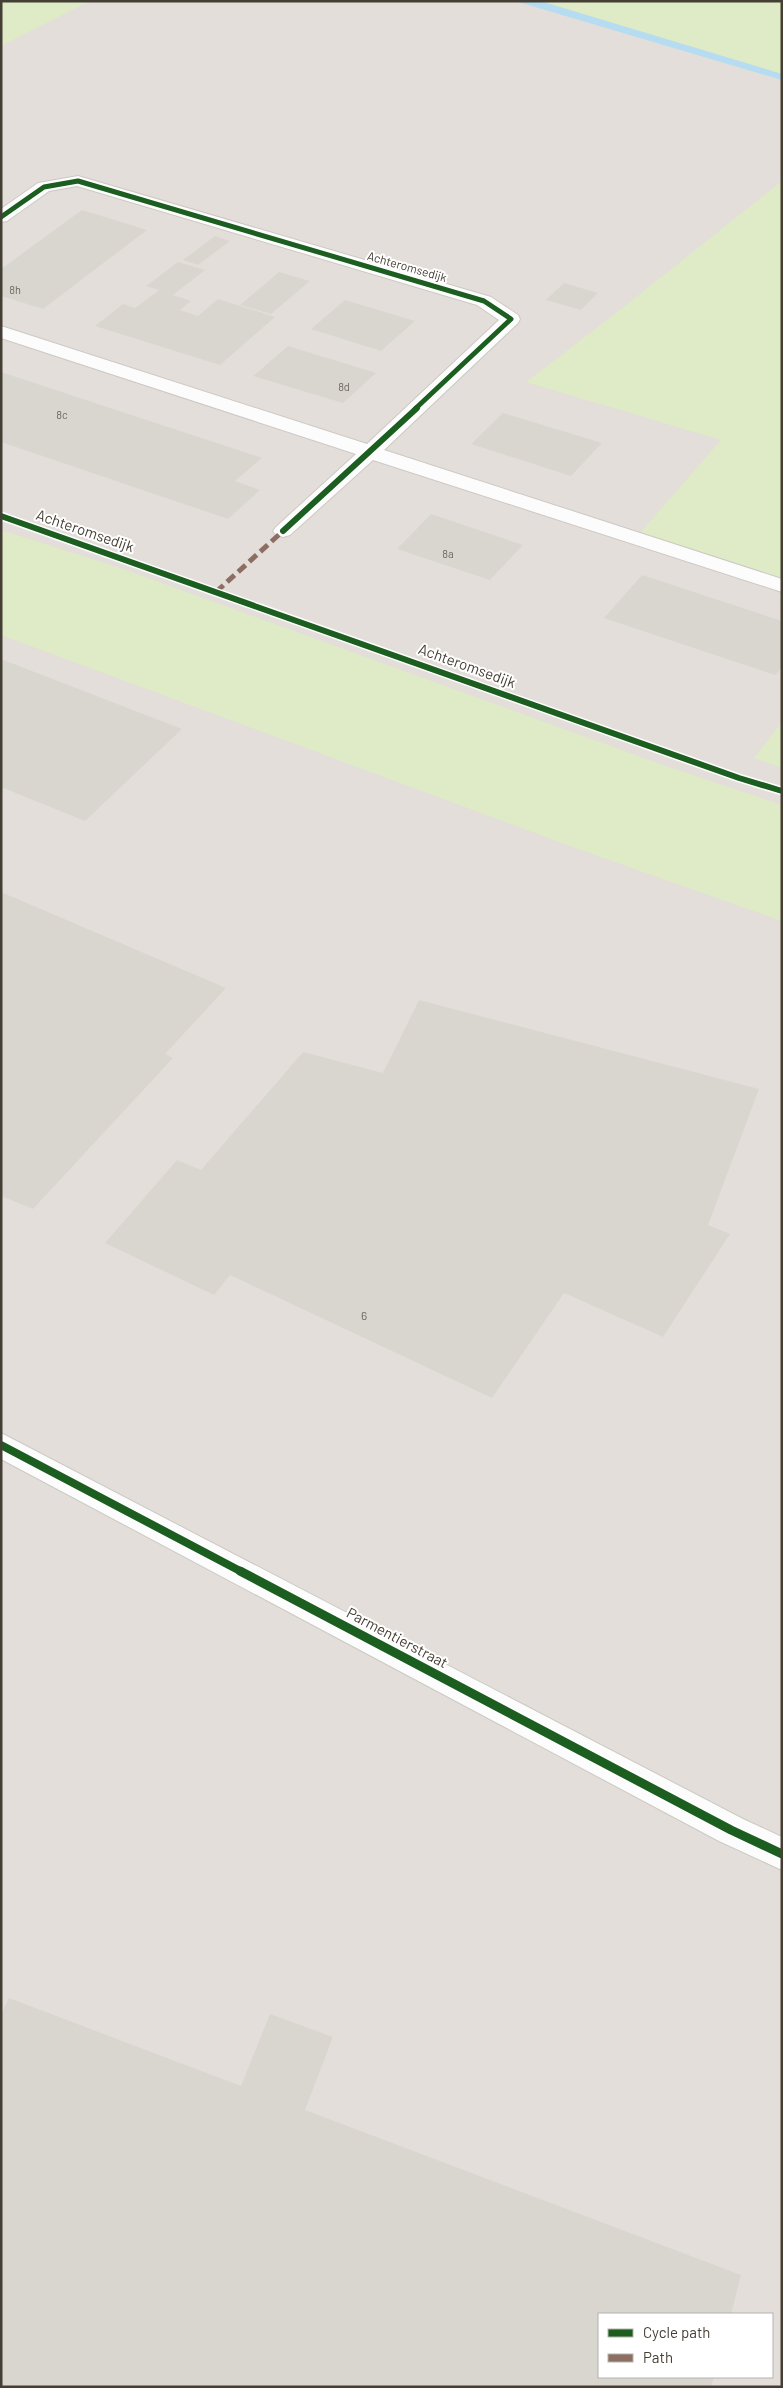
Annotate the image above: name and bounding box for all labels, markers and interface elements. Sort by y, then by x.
street label: Achteromsedijk [366,248,449,284]
house number: 8h [9,283,21,296]
house number: 8d [338,380,350,393]
house number: 8c [56,408,68,421]
street label: Achteromsedijk [34,505,137,555]
house number: 8a [442,547,454,560]
street label: Achteromsedijk [416,639,519,691]
house number: 6 [361,1308,367,1322]
street label: Parmentierstraat [344,1603,451,1671]
legend [598,2313,773,2378]
text: Cycle path [643,2323,710,2341]
text: Path [643,2348,673,2366]

